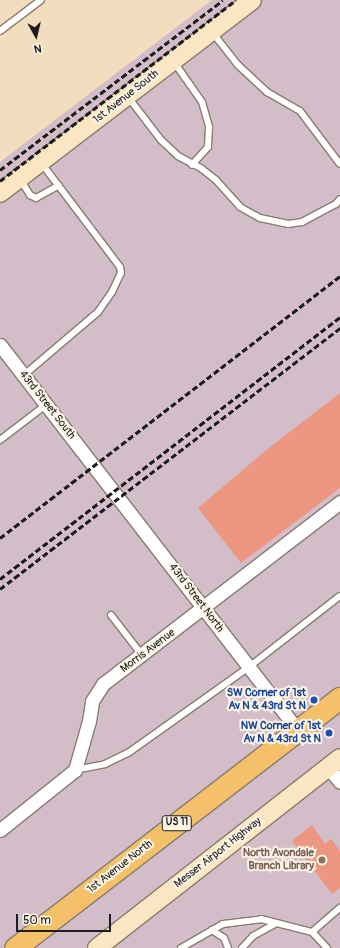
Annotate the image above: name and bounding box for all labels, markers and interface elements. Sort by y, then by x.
north arrow [16,16,56,56]
text: N [33,41,42,55]
street label: 1st Avenue South [91,67,161,127]
street label: 43rd Street South [16,368,78,442]
street label: 43rd Street North [166,561,226,635]
street label: Morris Avenue [118,626,178,676]
place label: SW Corner of 1st Av N & 43rd St N [227,687,306,713]
marker: SW Corner of 1st Av N & 43rd St N [309,695,319,705]
place label: NW Corner of 1st Av N & 43rd St N [241,720,321,746]
marker: NW Corner of 1st Av N & 43rd St N [324,728,334,738]
road number: US 11 [161,815,193,831]
street label: Messer Airport Highway [172,815,264,891]
street label: 1st Avenue North [85,837,155,897]
place label: North Avondale Branch Library [243,847,314,873]
marker: North Avondale Branch Library [317,855,327,865]
scale bar [18,906,113,932]
text: 50 m [23,913,51,928]

